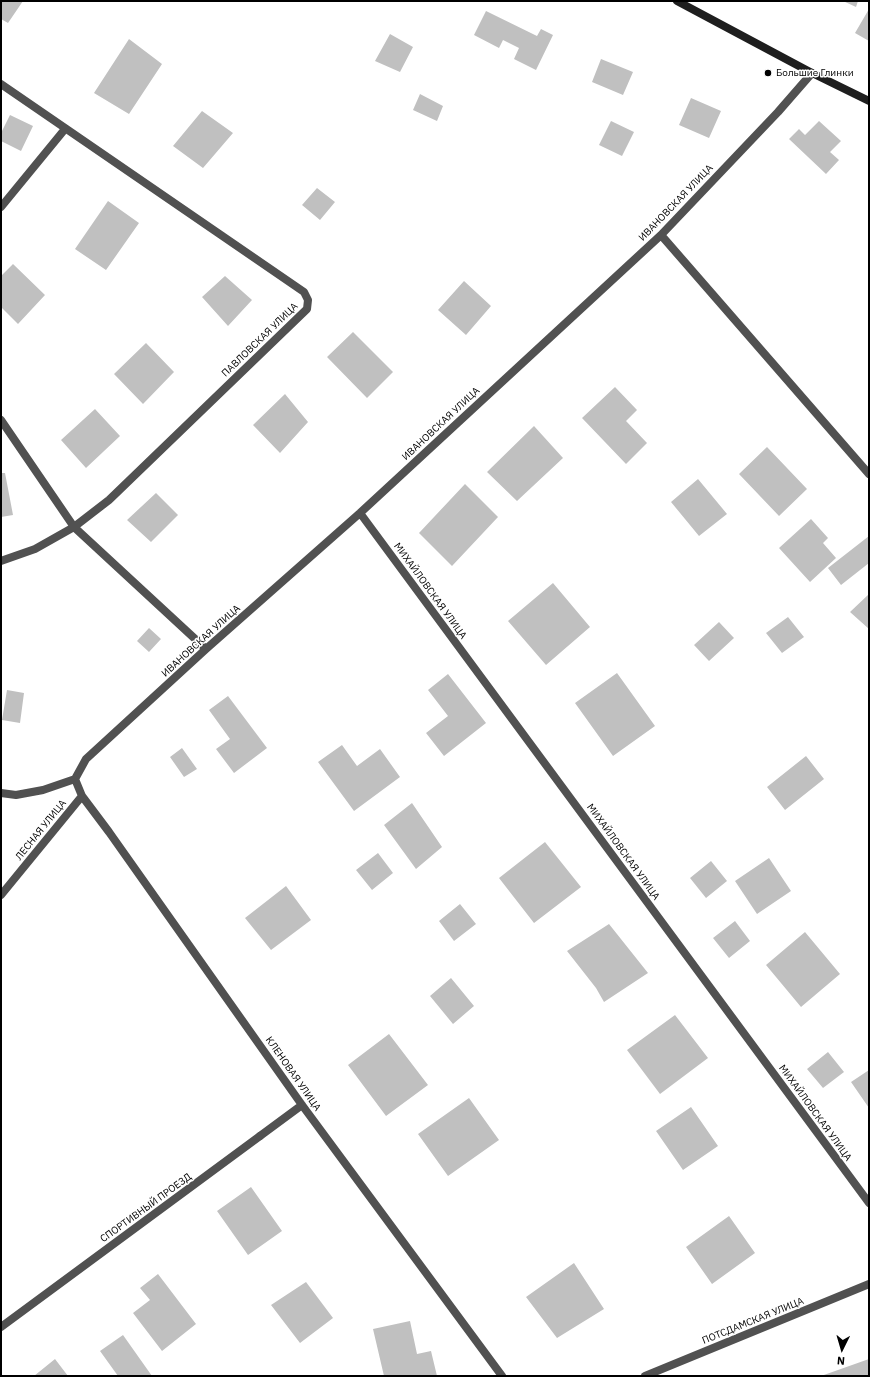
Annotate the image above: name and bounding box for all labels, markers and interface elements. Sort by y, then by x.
place label: Большие Глинки [776,67,854,79]
marker: Большие Глинки [763,68,773,78]
street label: ИВАНОВСКАЯ УЛИЦА [636,162,716,244]
street label: ПАВЛОВСКАЯ УЛИЦА [219,301,301,379]
street label: ИВАНОВСКАЯ УЛИЦА [400,385,482,463]
street label: МИХАЙЛОВСКАЯ УЛИЦА [391,540,469,642]
street label: ИВАНОВСКАЯ УЛИЦА [159,603,243,679]
street label: ЛЕСНАЯ УЛИЦА [13,797,69,863]
street label: МИХАЙЛОВСКАЯ УЛИЦА [584,801,662,903]
street label: КЛЕНОВАЯ УЛИЦА [263,1034,323,1114]
street label: МИХАЙЛОВСКАЯ УЛИЦА [776,1062,854,1164]
street label: СПОРТИВНЫЙ ПРОЕЗД [98,1171,194,1245]
street label: ПОТСДАМСКАЯ УЛИЦА [700,1295,806,1347]
north arrow [822,1329,862,1369]
text: N [836,1354,846,1368]

